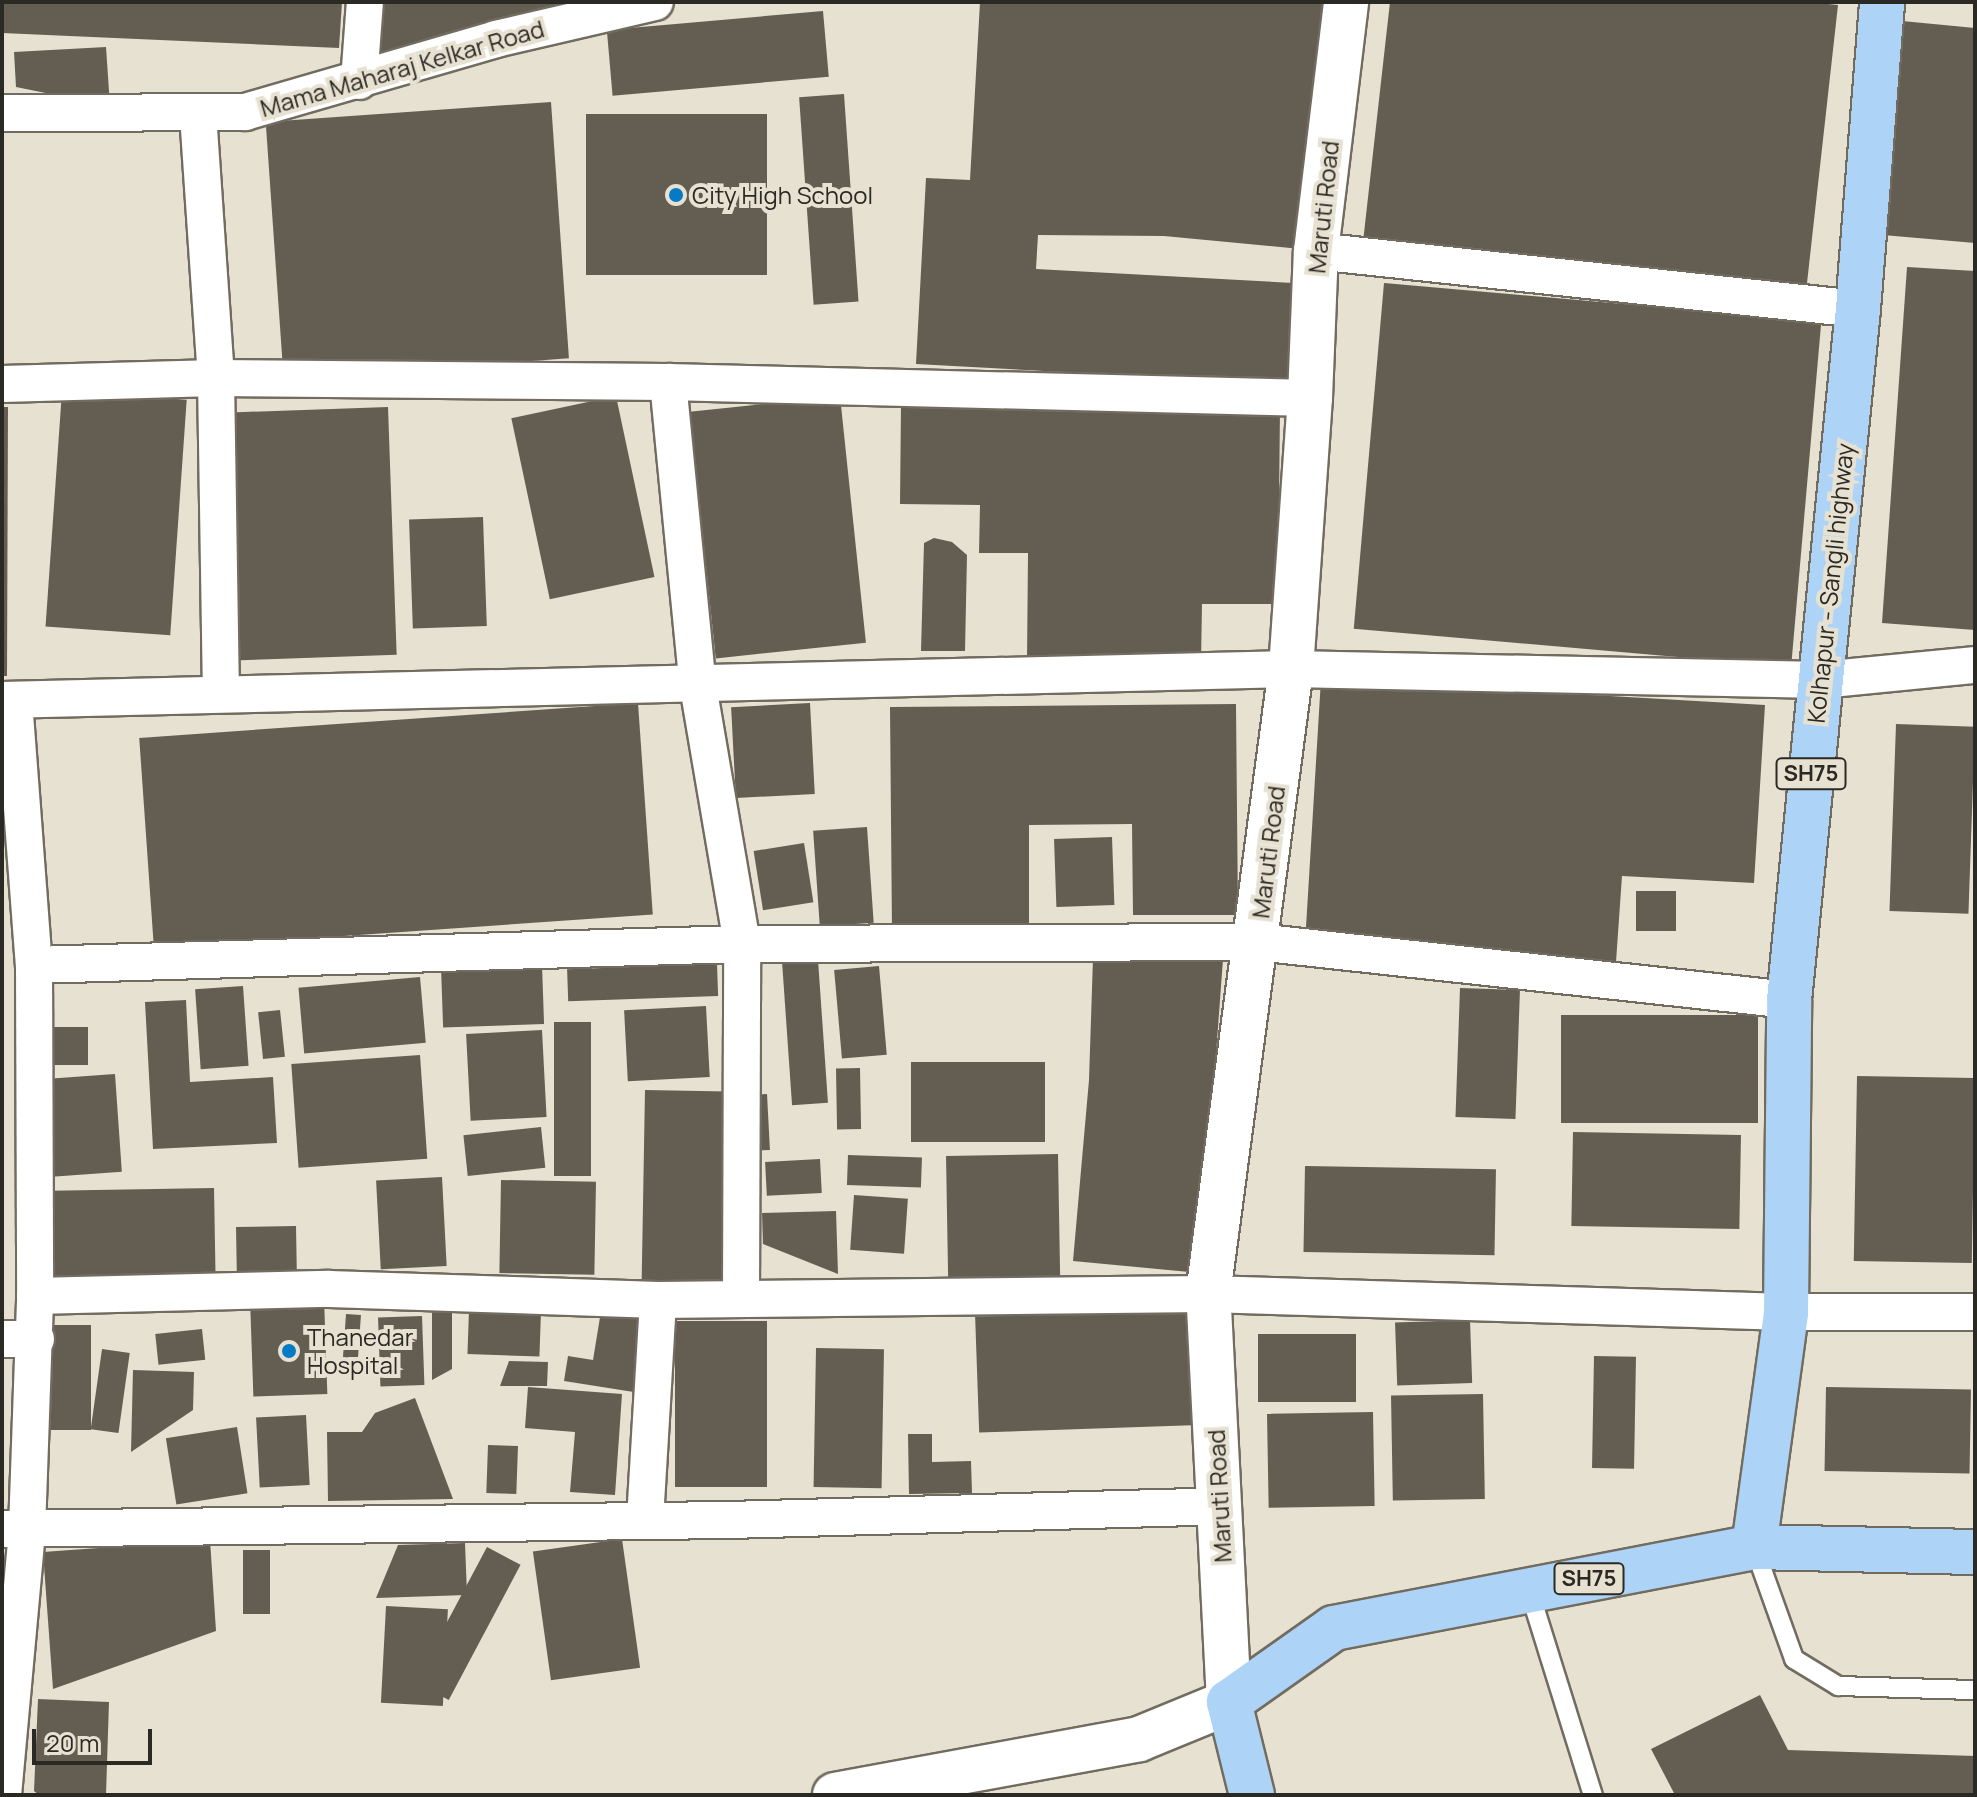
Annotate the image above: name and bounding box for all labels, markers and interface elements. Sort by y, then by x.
street label: Mama Maharaj Kelkar Road [257,14,547,122]
street label: Maruti Road [1302,139,1344,275]
place label: City High School [692,181,873,209]
marker: City High School [667,186,685,204]
street label: Kolhapur - Sangli highway [1801,442,1859,724]
road number: SH75 [1775,756,1847,792]
street label: Maruti Road [1246,784,1290,920]
place label: Thanedar Hospital [307,1323,413,1379]
marker: Thanedar Hospital [278,1340,300,1362]
street label: Maruti Road [1201,1429,1237,1563]
road number: SH75 [1553,1561,1625,1597]
scale bar [36,1713,156,1763]
text: 20 m [46,1726,99,1759]

